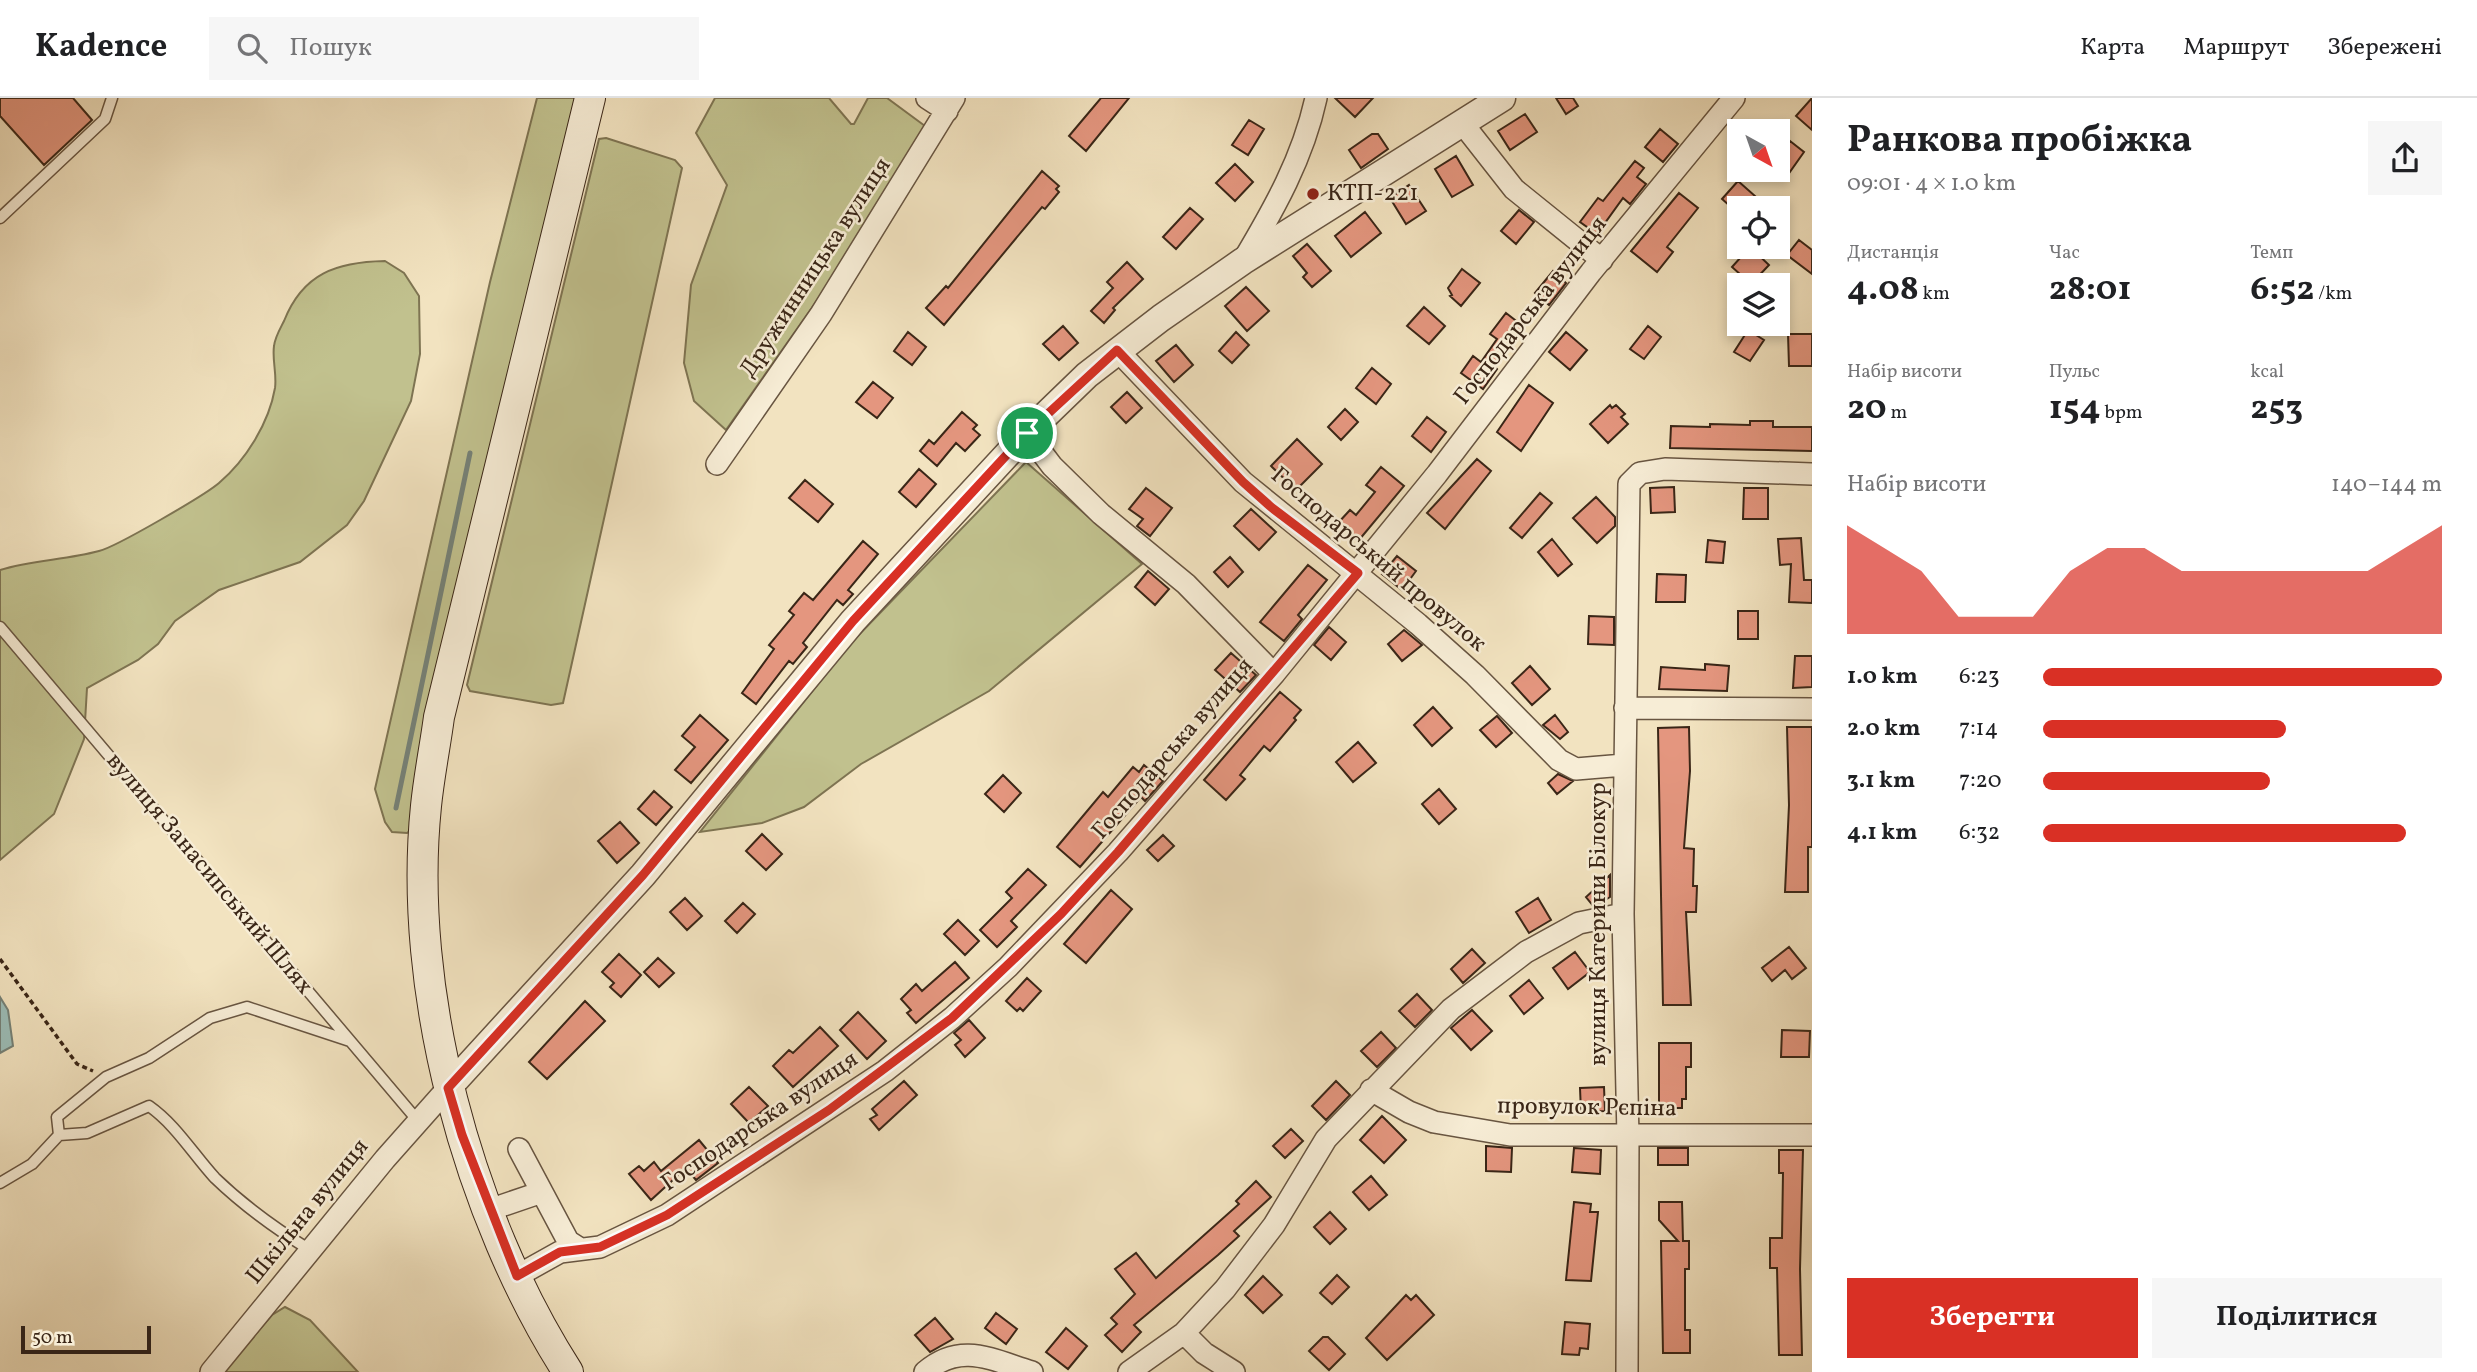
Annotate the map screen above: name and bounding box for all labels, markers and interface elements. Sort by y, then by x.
search box [209,17,699,80]
text: Kadence [35,25,167,71]
icon: search [233,29,271,67]
text: Пошук [289,30,372,66]
text: Карта [2080,31,2145,65]
text: Маршрут [2183,31,2289,65]
text: Збережені [2327,31,2442,65]
text: Ранкова пробіжка [1847,115,2192,168]
north arrow [1727,119,1790,182]
map controls [1727,119,1790,336]
button: share [2368,121,2442,195]
street label: Дружинницька вулиця [732,151,900,385]
text: 09:01 · 4 × 1.0 km [1847,168,2016,200]
place label: КТП-221 [1327,177,1419,211]
marker: КТП-221 [1305,186,1321,202]
button: locate [1727,196,1790,259]
street label: Господарська вулиця [1446,209,1616,413]
text: Дистанція [1847,240,1939,266]
text: Час [2049,240,2080,266]
text: Темп [2250,240,2293,266]
text: 4.08 [1847,266,1919,314]
text: 28:01 [2049,266,2132,314]
text: 6:52 [2250,266,2315,314]
button: layers [1727,273,1790,336]
text: km [1919,281,1950,307]
text: /km [2315,281,2352,307]
text: Набір висоти [1847,359,1962,385]
text: Пульс [2049,359,2100,385]
text: kcal [2250,359,2284,385]
text: 20 [1847,385,1887,433]
text: 154 [2049,385,2101,433]
text: 253 [2250,385,2303,433]
text: m [1887,400,1907,426]
text: bpm [2101,400,2143,426]
pin [997,403,1057,463]
icon: arrive [1008,414,1046,452]
street label: Господарський провулок [1263,459,1493,661]
text: Набір висоти [1847,469,1986,501]
text: 140–144 m [2331,469,2442,501]
street label: Господарська вулиця [1084,651,1262,847]
text: 1.0 km [1847,661,1918,693]
text: 6:23 [1959,661,2000,693]
text: 2.0 km [1847,713,1920,745]
text: 7:14 [1959,713,1998,745]
street label: вулиця Занасипський Шлях [97,746,321,1002]
text: 3.1 km [1847,765,1915,797]
text: 7:20 [1959,765,2002,797]
street label: вулиця Катерини Білокур [1582,782,1616,1066]
text: 4.1 km [1847,817,1918,849]
text: 6:32 [1959,817,2000,849]
street label: Господарська вулиця [655,1043,865,1201]
street label: провулок Рєпіна [1497,1089,1677,1127]
street label: Шкільна вулиця [238,1132,378,1292]
button: Зберегти [1847,1278,2138,1358]
button: Поділитися [2152,1278,2442,1358]
scale bar [21,1323,150,1355]
text: 50 m [32,1325,73,1351]

